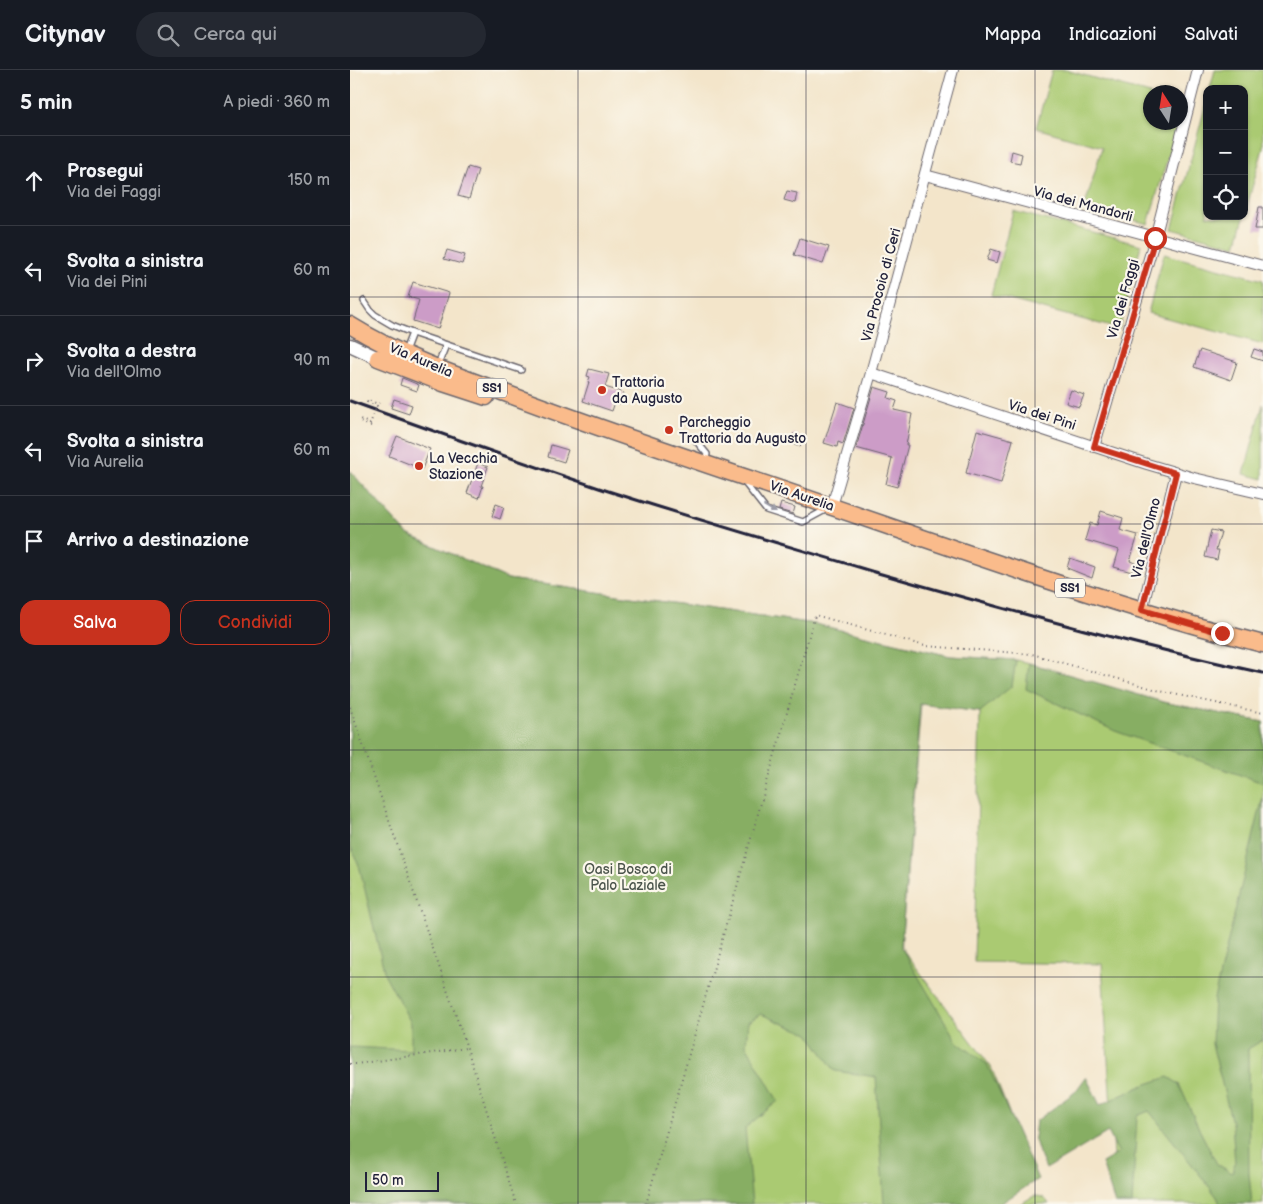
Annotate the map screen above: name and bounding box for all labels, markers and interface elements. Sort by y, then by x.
search box [136,12,486,57]
text: Citynav [25,20,106,49]
icon: search [154,21,182,49]
text: Cerca qui [194,23,277,46]
text: Mappa [984,24,1041,45]
text: Indicazioni [1069,24,1157,45]
text: Salvati [1185,24,1238,45]
north arrow [1143,85,1188,130]
map controls [1203,85,1248,220]
button: + [1203,85,1248,130]
text: 5 min [20,90,73,115]
text: A piedi · 360 m [223,93,330,112]
button: − [1203,130,1248,175]
text: Prosegui [67,160,143,183]
icon: ahead [20,167,48,195]
text: 150 m [288,171,330,190]
button: locate [1203,175,1248,220]
text: Via dei Faggi [67,183,161,202]
street label: Via dei Mandorli [1031,183,1135,225]
street label: Via Procoio di Ceri [858,226,904,344]
route start [1144,227,1167,250]
text: Svolta a sinistra [67,250,204,273]
icon: left [20,257,48,285]
street label: Via dei Faggi [1103,257,1143,341]
text: 60 m [293,261,330,280]
text: Via dei Pini [67,273,147,292]
street label: Via Aurelia [387,339,455,381]
text: Svolta a destra [67,340,197,363]
icon: right [20,347,48,375]
text: 90 m [294,351,330,370]
text: Via dell'Olmo [67,363,161,382]
place label: Trattoria da Augusto [612,374,683,407]
road number: SS1 [477,378,507,398]
marker: Trattoria da Augusto [596,384,608,396]
street label: Via dei Pini [1006,396,1078,434]
place label: Parcheggio Trattoria da Augusto [679,414,806,447]
marker: Parcheggio Trattoria da Augusto [663,424,675,436]
text: Svolta a sinistra [67,430,204,453]
icon: left [20,437,48,465]
text: 60 m [293,441,330,460]
place label: La Vecchia Stazione [429,450,498,483]
text: Via Aurelia [67,453,144,472]
marker: La Vecchia Stazione [413,460,425,472]
street label: Via Aurelia [767,477,837,515]
street label: Via dell'Olmo [1128,496,1164,580]
one-way arrow [763,505,776,514]
icon: arrive [20,527,48,555]
text: Arrivo a destinazione [67,529,249,552]
road number: SS1 [1055,578,1085,598]
button: Salva [20,600,170,645]
button: Condividi [180,600,330,645]
route end [1211,622,1234,645]
park label: Oasi Bosco di Palo Laziale [584,861,672,894]
scale bar [365,1169,439,1192]
text: 50 m [372,1172,404,1189]

